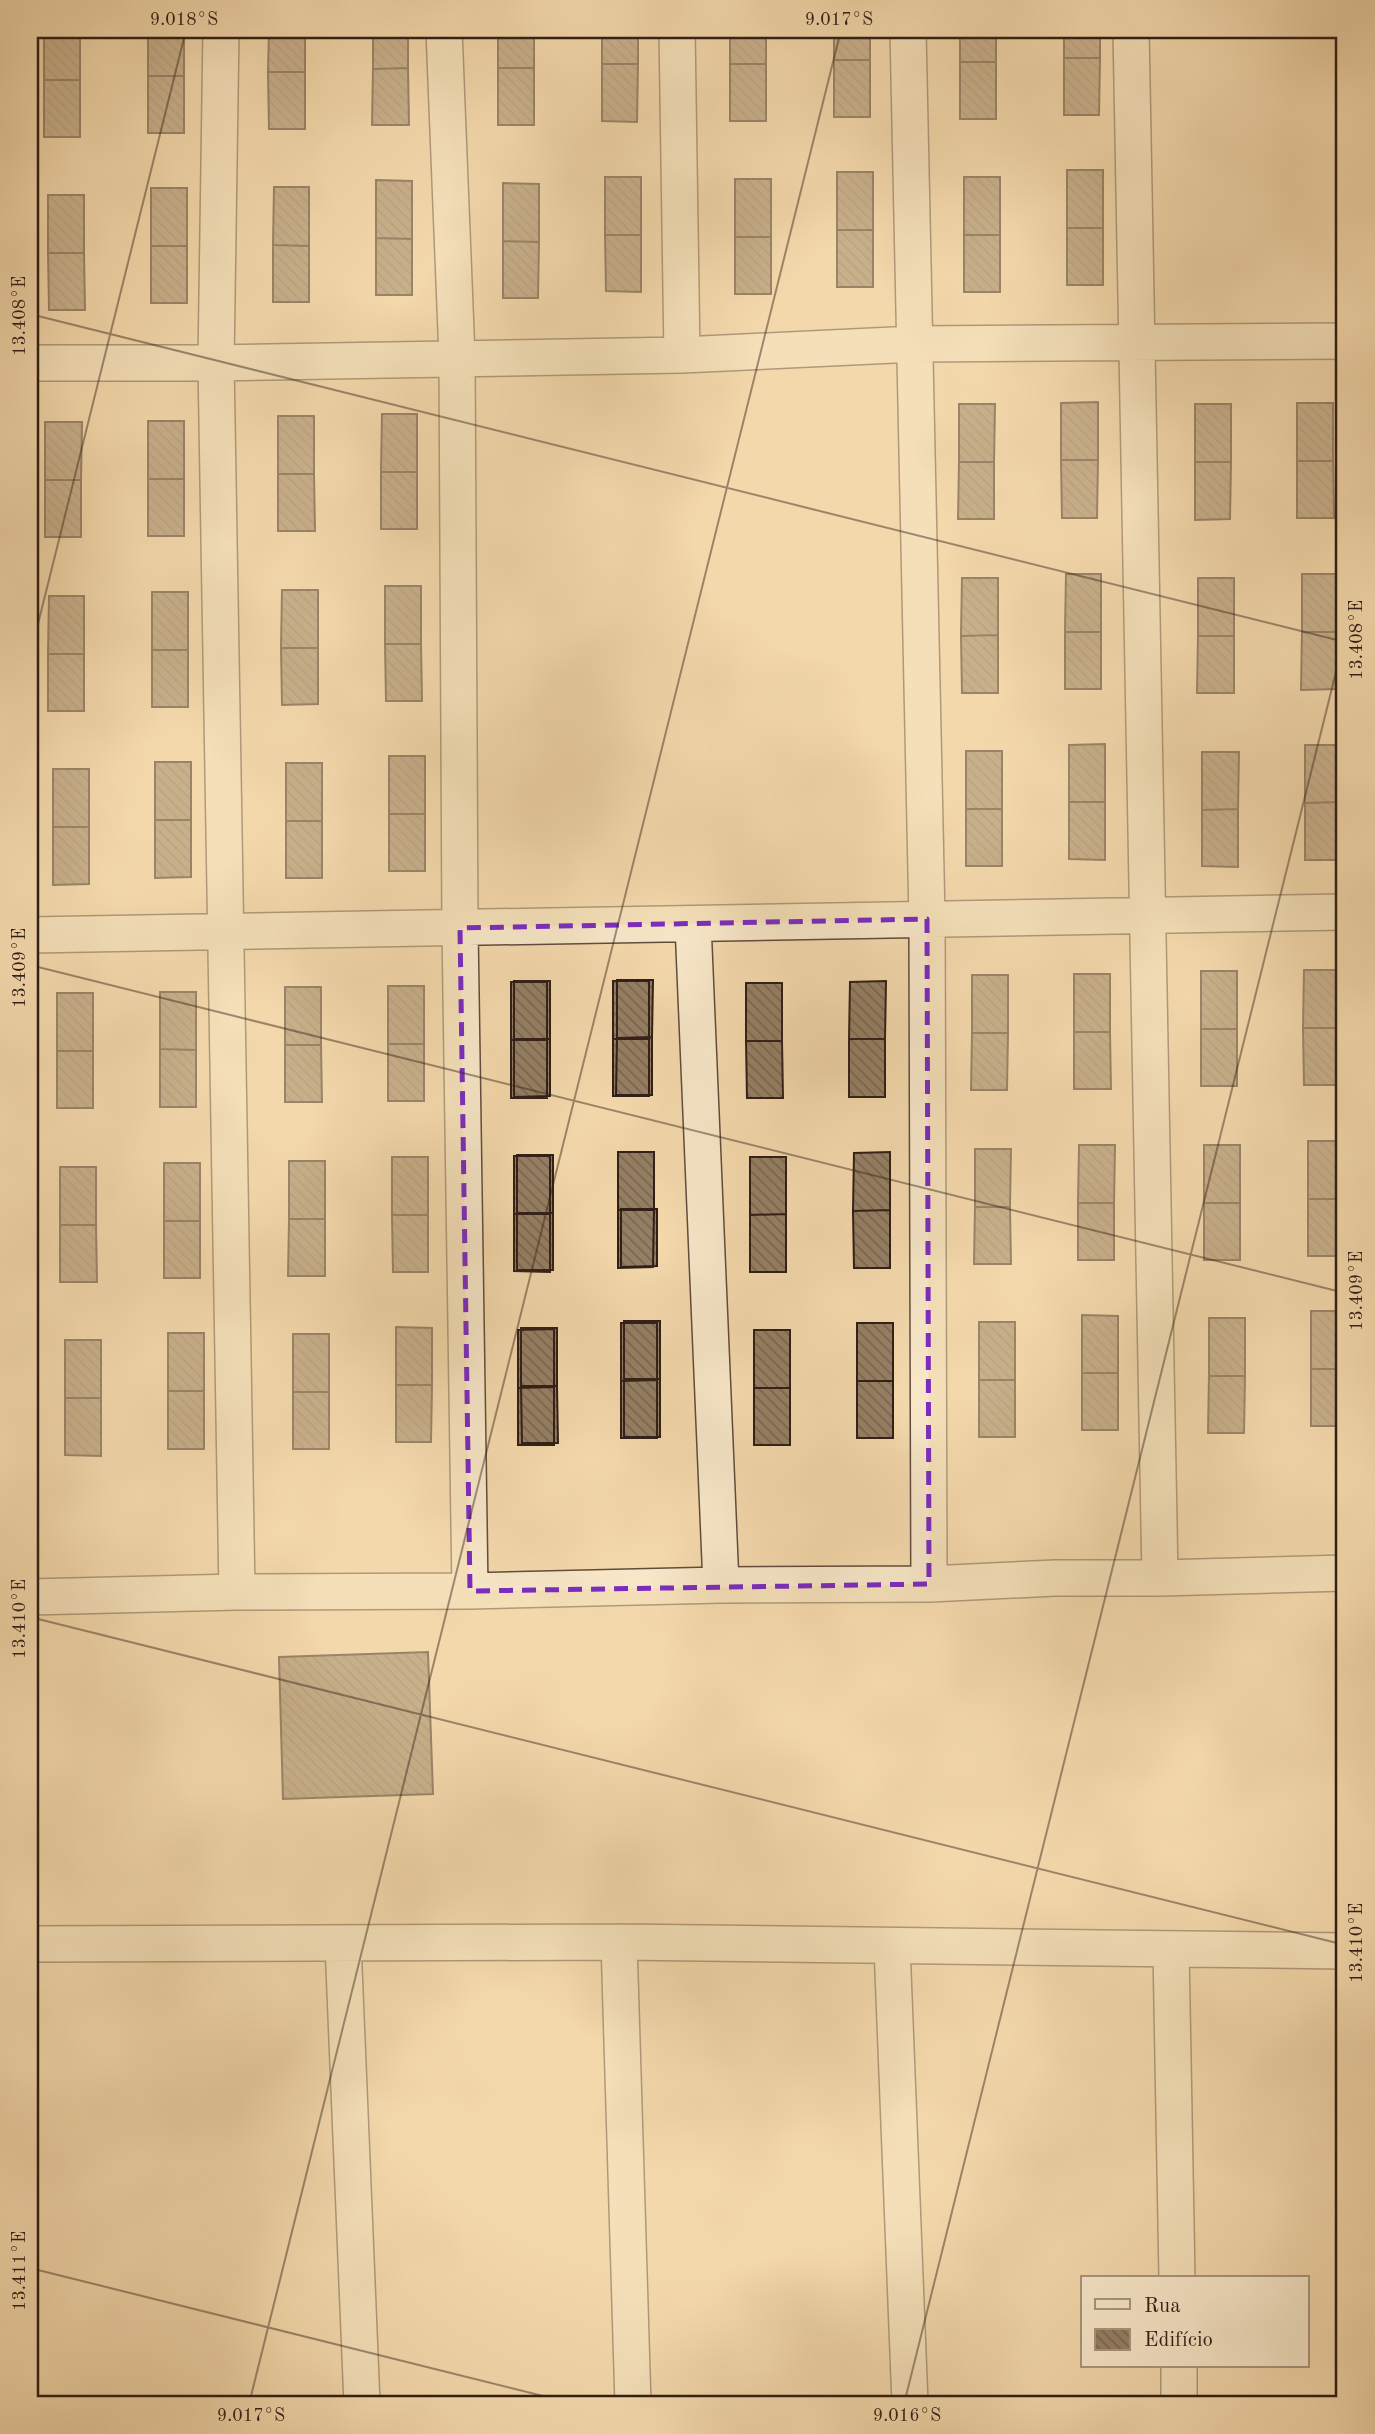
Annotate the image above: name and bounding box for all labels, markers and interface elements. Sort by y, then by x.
text: 9.018°S [150,11,218,29]
text: 9.017°S [805,11,873,29]
text: 13.408°E [11,276,29,356]
text: 13.408°E [1348,600,1366,680]
text: 13.409°E [11,928,29,1008]
text: 13.409°E [1348,1251,1366,1331]
text: 13.410°E [11,1579,29,1659]
text: 13.410°E [1348,1903,1366,1983]
text: 13.411°E [11,2231,29,2311]
legend [1081,2276,1308,2368]
text: Rua [1144,2296,1181,2317]
text: Edifício [1144,2330,1213,2351]
text: 9.017°S [217,2407,285,2425]
text: 9.016°S [873,2407,941,2425]

